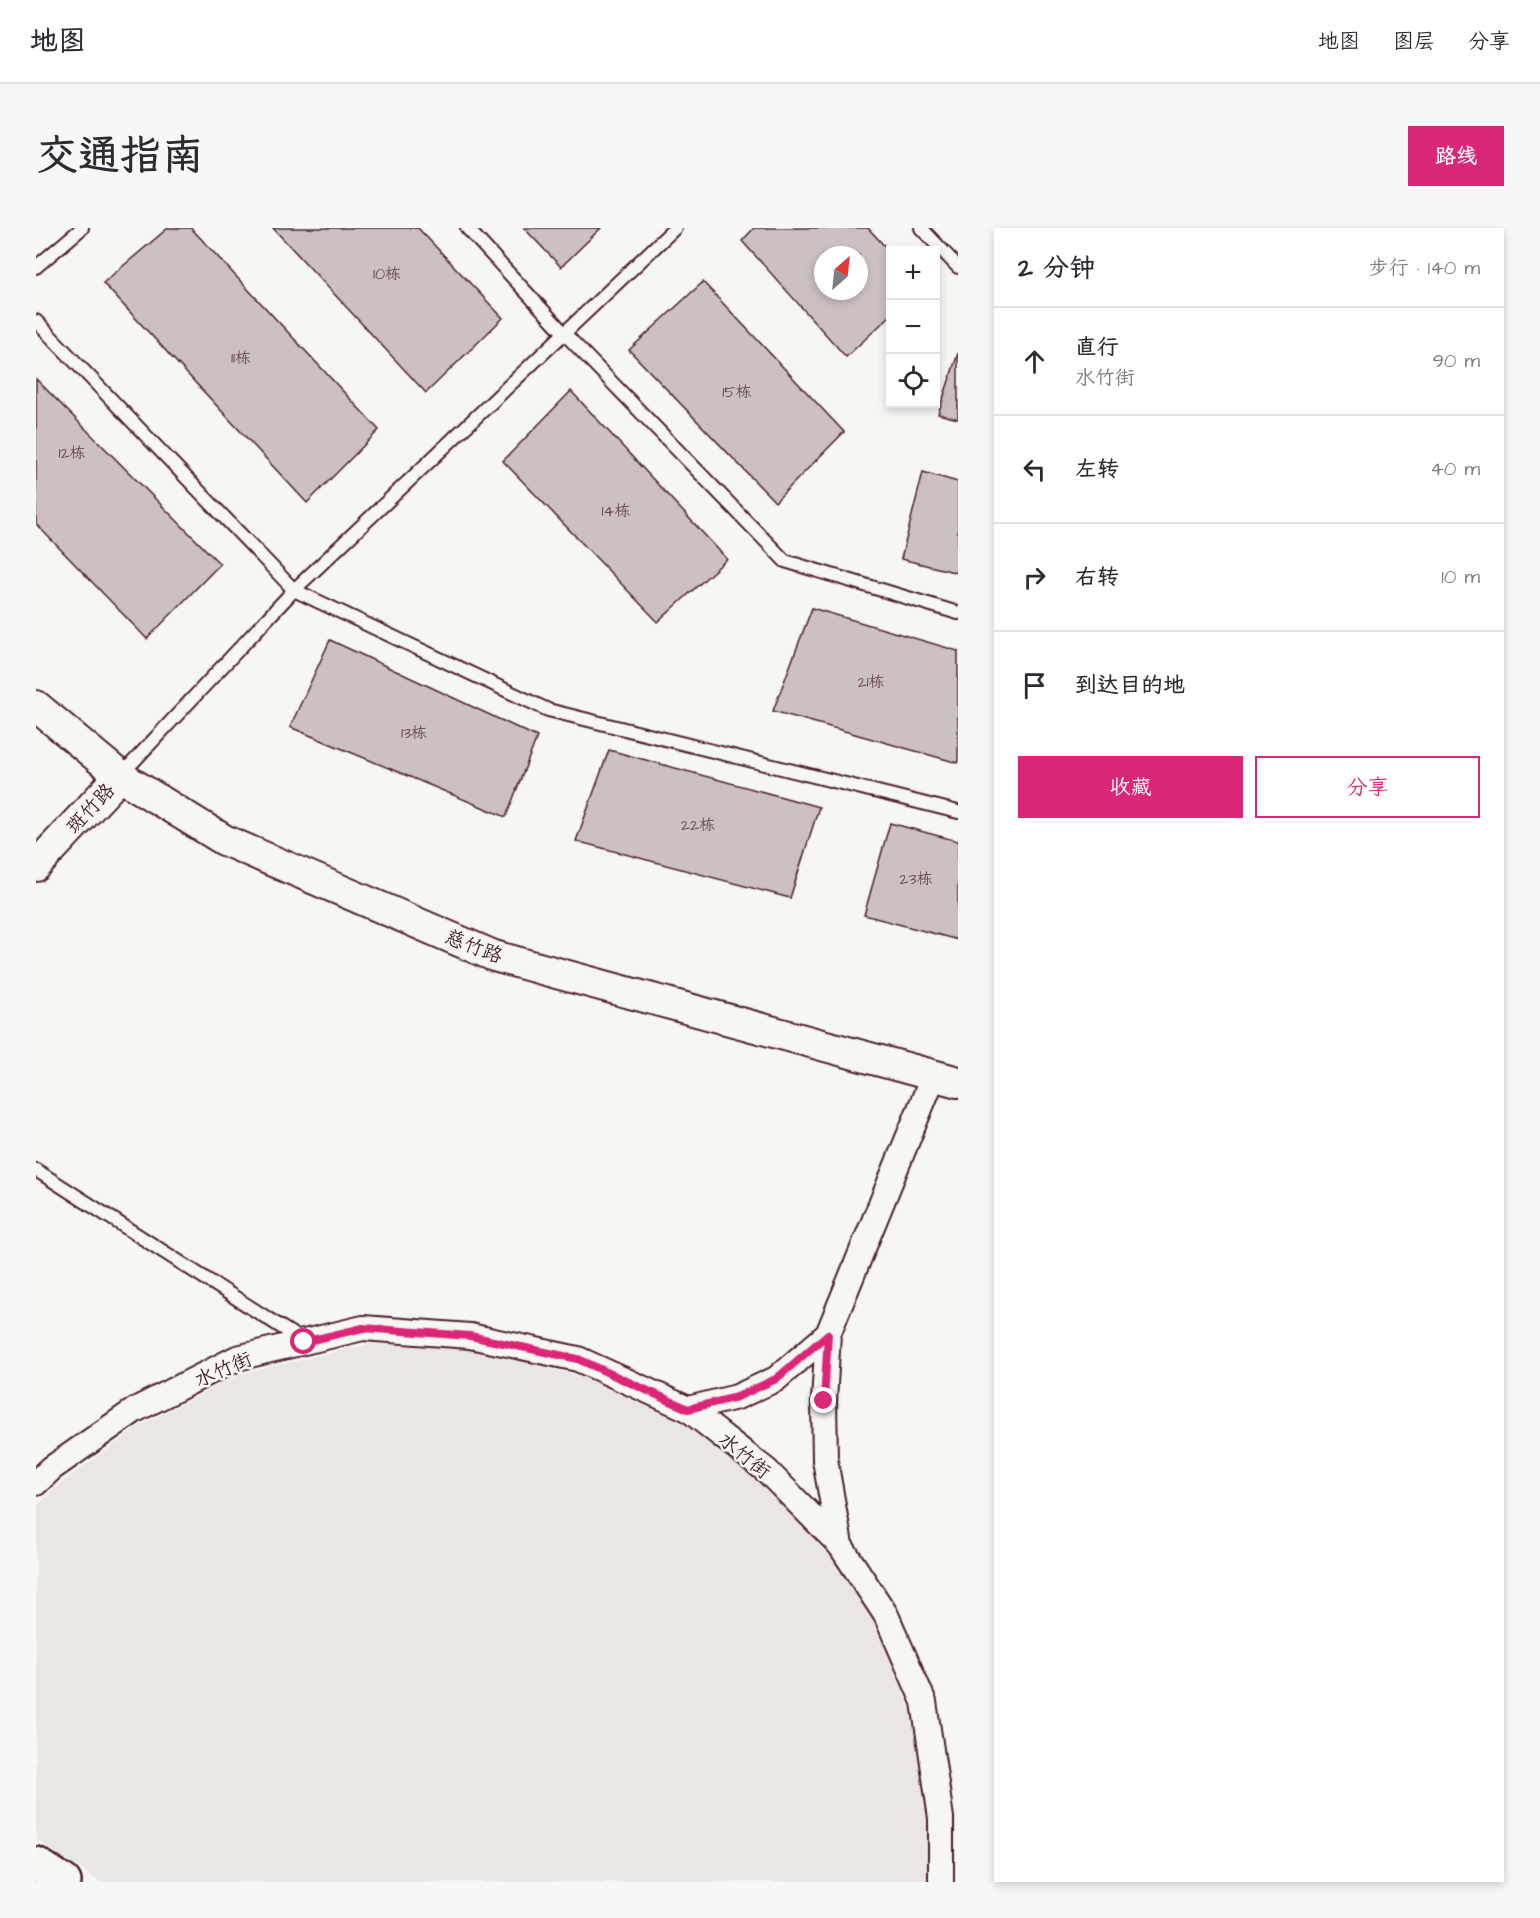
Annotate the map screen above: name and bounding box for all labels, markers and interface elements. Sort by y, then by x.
text: 地图 [30,22,86,61]
text: 地图 [1318,27,1360,56]
text: 图层 [1393,27,1435,56]
text: 分享 [1468,27,1510,56]
button: 路线 [1408,126,1504,186]
text: 交通指南 [36,128,204,186]
north arrow [814,246,868,300]
map controls [886,246,940,408]
button: + [886,246,940,300]
text: 2 分钟 [1018,250,1095,286]
text: 步行 · 140 m [1369,254,1480,282]
house number: 10栋 [373,263,401,285]
button: − [886,300,940,354]
text: 直行 [1075,332,1119,363]
icon: ahead [1018,345,1051,378]
house number: 11栋 [231,347,251,369]
text: 90 m [1432,347,1480,375]
button: locate [886,354,940,408]
text: 水竹街 [1075,364,1135,392]
house number: 15栋 [722,381,752,403]
house number: 12栋 [58,442,86,464]
icon: left [1018,453,1051,486]
text: 左转 [1075,454,1119,485]
text: 40 m [1430,455,1480,483]
house number: 14栋 [602,500,630,522]
icon: right [1018,561,1051,594]
text: 右转 [1075,562,1119,593]
text: 10 m [1441,563,1480,591]
icon: arrive [1018,669,1051,702]
text: 到达目的地 [1075,670,1185,701]
house number: 21栋 [857,671,885,693]
house number: 13栋 [401,722,427,744]
button: 收藏 [1018,756,1243,818]
button: 分享 [1255,756,1480,818]
street label: 斑竹路 [60,776,122,840]
house number: 22栋 [681,814,715,836]
house number: 23栋 [899,868,933,890]
street label: 慈竹路 [441,923,508,971]
route start [290,1328,316,1354]
street label: 水竹街 [190,1345,256,1395]
route end [810,1387,836,1413]
street label: 水竹街 [712,1426,776,1486]

